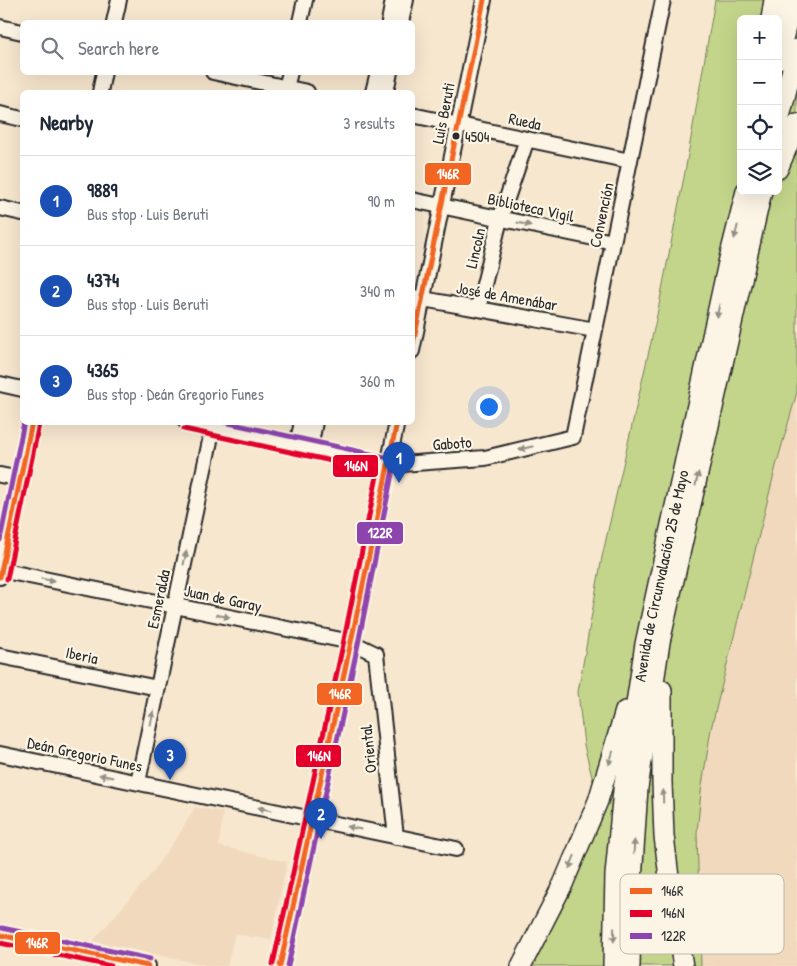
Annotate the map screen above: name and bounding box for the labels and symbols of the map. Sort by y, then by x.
street label: Luis Beruti [426,81,460,145]
street label: Rueda [507,107,543,135]
place label: 4504 [465,126,490,147]
marker: 4504 [451,131,461,141]
line badge: 146R [424,162,472,186]
text: 146R [437,164,460,183]
street label: Convención [583,180,619,250]
street label: Biblioteca Vigil [486,187,577,227]
one-way arrow [517,220,532,228]
one-way arrow [732,225,740,240]
street label: Lincoln [460,226,490,270]
street label: José de Amenábar [455,276,559,316]
one-way arrow [714,303,722,318]
your location [476,394,502,420]
street label: Gaboto [432,431,473,455]
pin: 1 [383,442,415,483]
one-way arrow [518,444,533,452]
line badge: 146N [332,454,379,478]
text: 146N [344,456,368,475]
street label: Avenida de Circunvalación 25 de Mayo [628,467,694,683]
one-way arrow [693,471,701,487]
line badge: 122R [356,521,404,545]
text: 122R [368,523,393,542]
one-way arrow [181,551,189,566]
street label: Esmeralda [141,568,175,630]
one-way arrow [40,576,55,584]
street label: Juan de Garay [182,579,264,617]
one-way arrow [215,612,230,620]
street label: Iberia [64,641,100,669]
line badge: 146R [316,682,363,706]
text: 146R [329,684,352,703]
one-way arrow [148,709,156,725]
street label: Oriental [354,723,381,774]
street label: Deán Gregorio Funes [26,731,144,777]
pin: 3 [154,739,186,780]
line badge: 146N [295,744,342,768]
text: 146N [307,746,331,765]
one-way arrow [607,750,615,765]
one-way arrow [98,772,113,780]
one-way arrow [658,788,666,804]
pin: 2 [305,798,337,839]
one-way arrow [256,805,272,813]
one-way arrow [346,824,362,832]
one-way arrow [631,839,639,855]
one-way arrow [568,855,576,869]
legend [620,874,784,954]
text: 146R [661,881,683,900]
text: 146N [661,903,684,922]
text: 122R [661,926,686,945]
one-way arrow [610,928,618,944]
line badge: 146R [14,931,61,955]
text: 146R [26,933,49,952]

